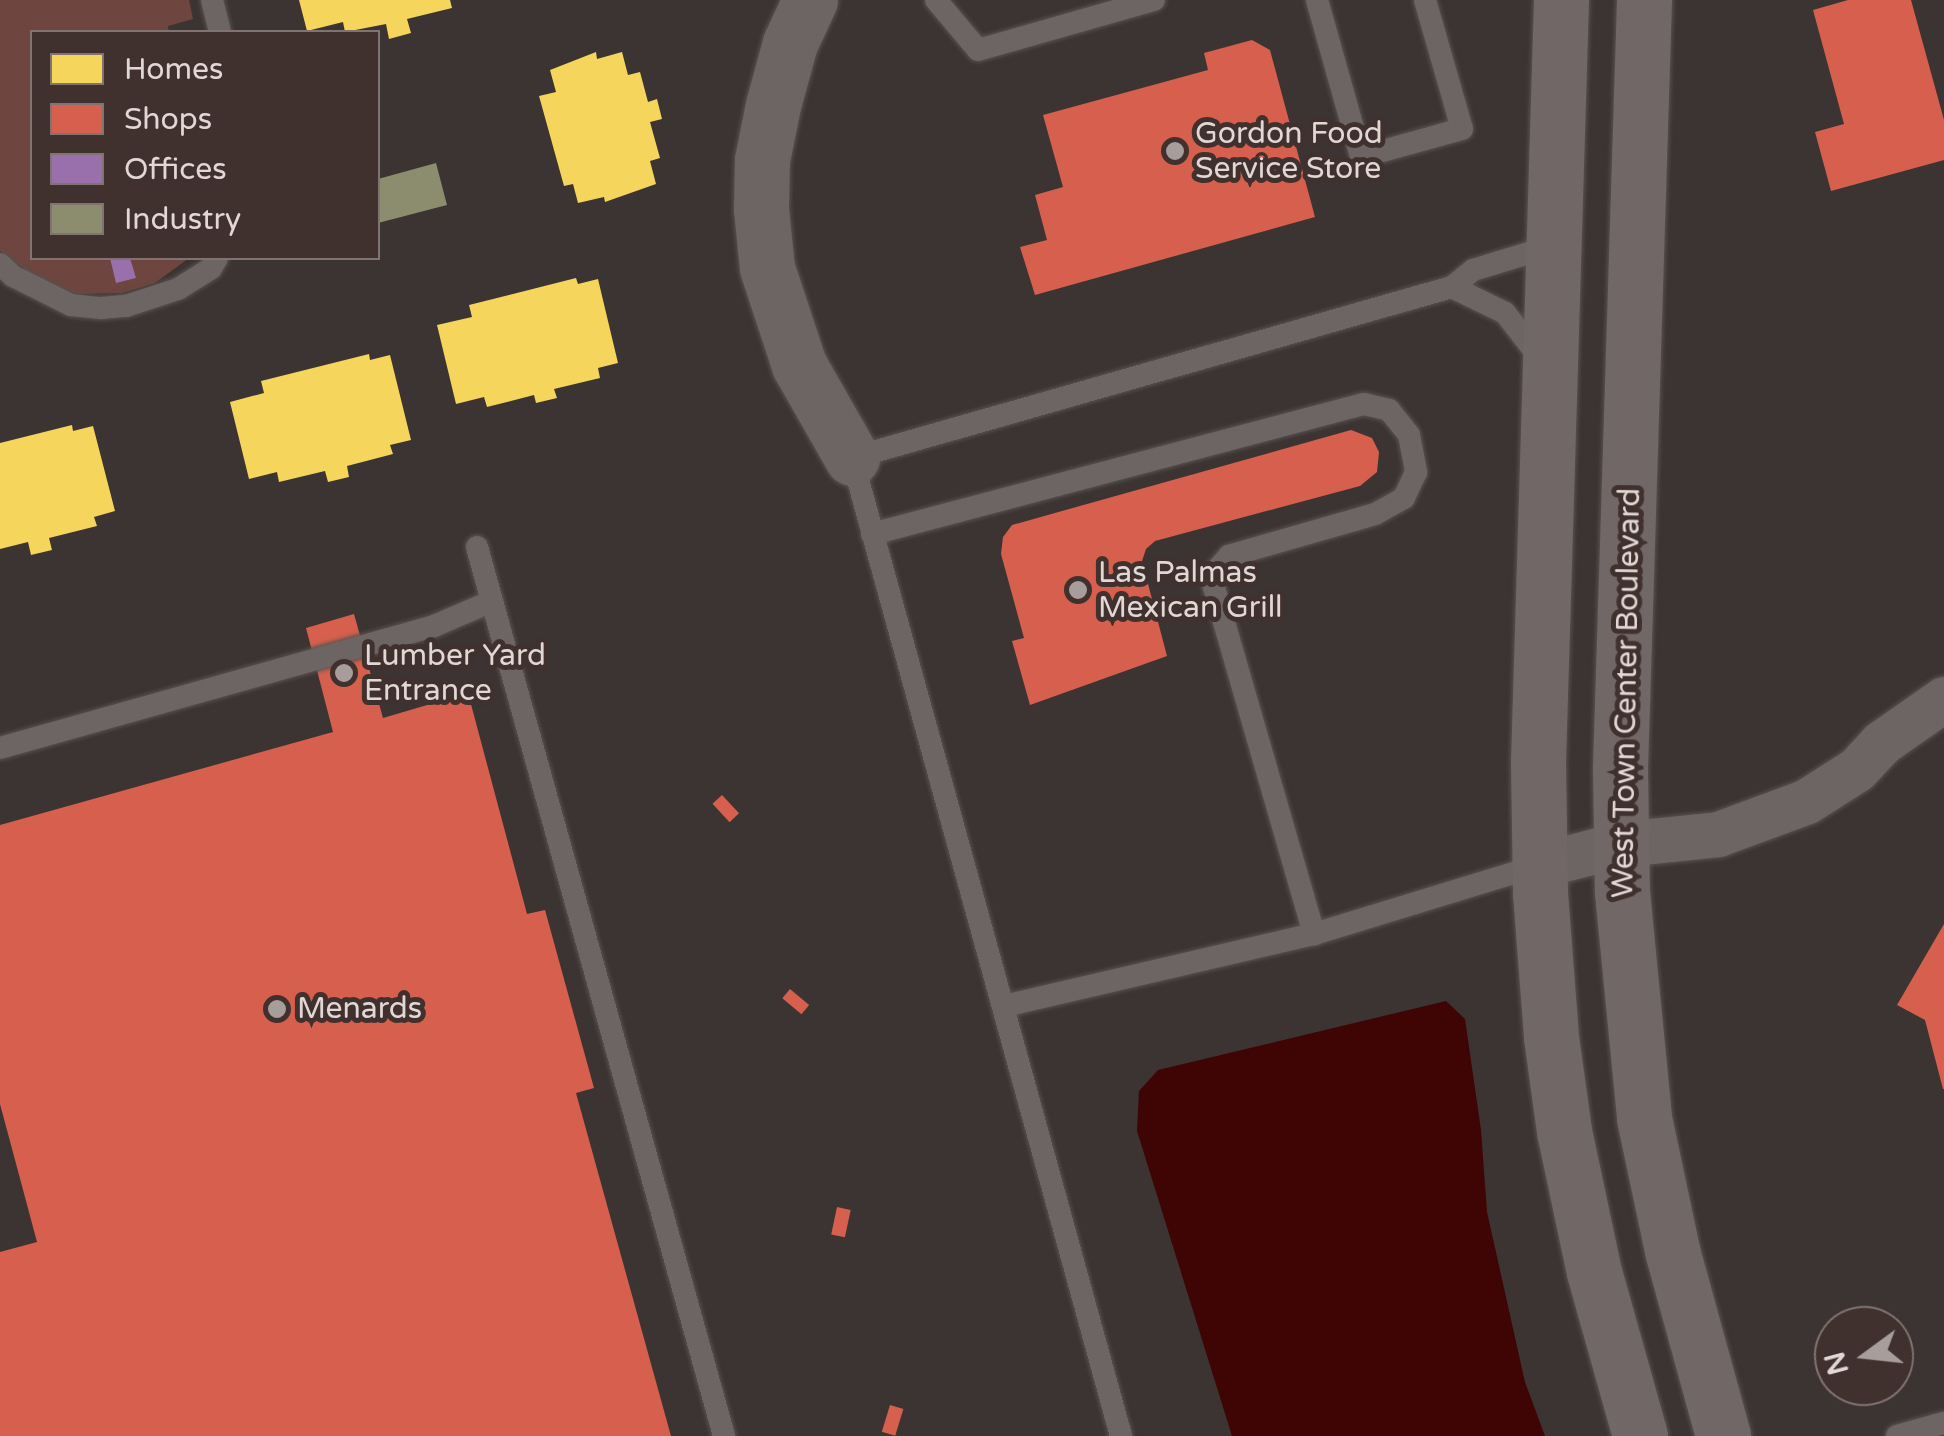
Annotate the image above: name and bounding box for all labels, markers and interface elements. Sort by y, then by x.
legend [30,30,380,260]
text: Homes [124,51,223,88]
text: Shops [124,101,212,138]
place label: Gordon Food Service Store [1195,116,1383,186]
marker: Gordon Food Service Store [1164,140,1186,162]
text: Offices [124,151,227,188]
text: Industry [124,201,241,238]
street label: West Town Center Boulevard [1605,487,1649,899]
place label: Las Palmas Mexican Grill [1098,555,1283,626]
marker: Las Palmas Mexican Grill [1067,579,1089,601]
place label: Lumber Yard Entrance [364,638,546,708]
marker: Lumber Yard Entrance [333,662,355,684]
place label: Menards [297,991,422,1027]
marker: Menards [266,998,288,1020]
north arrow [1814,1306,1914,1406]
text: N [1818,1348,1856,1379]

